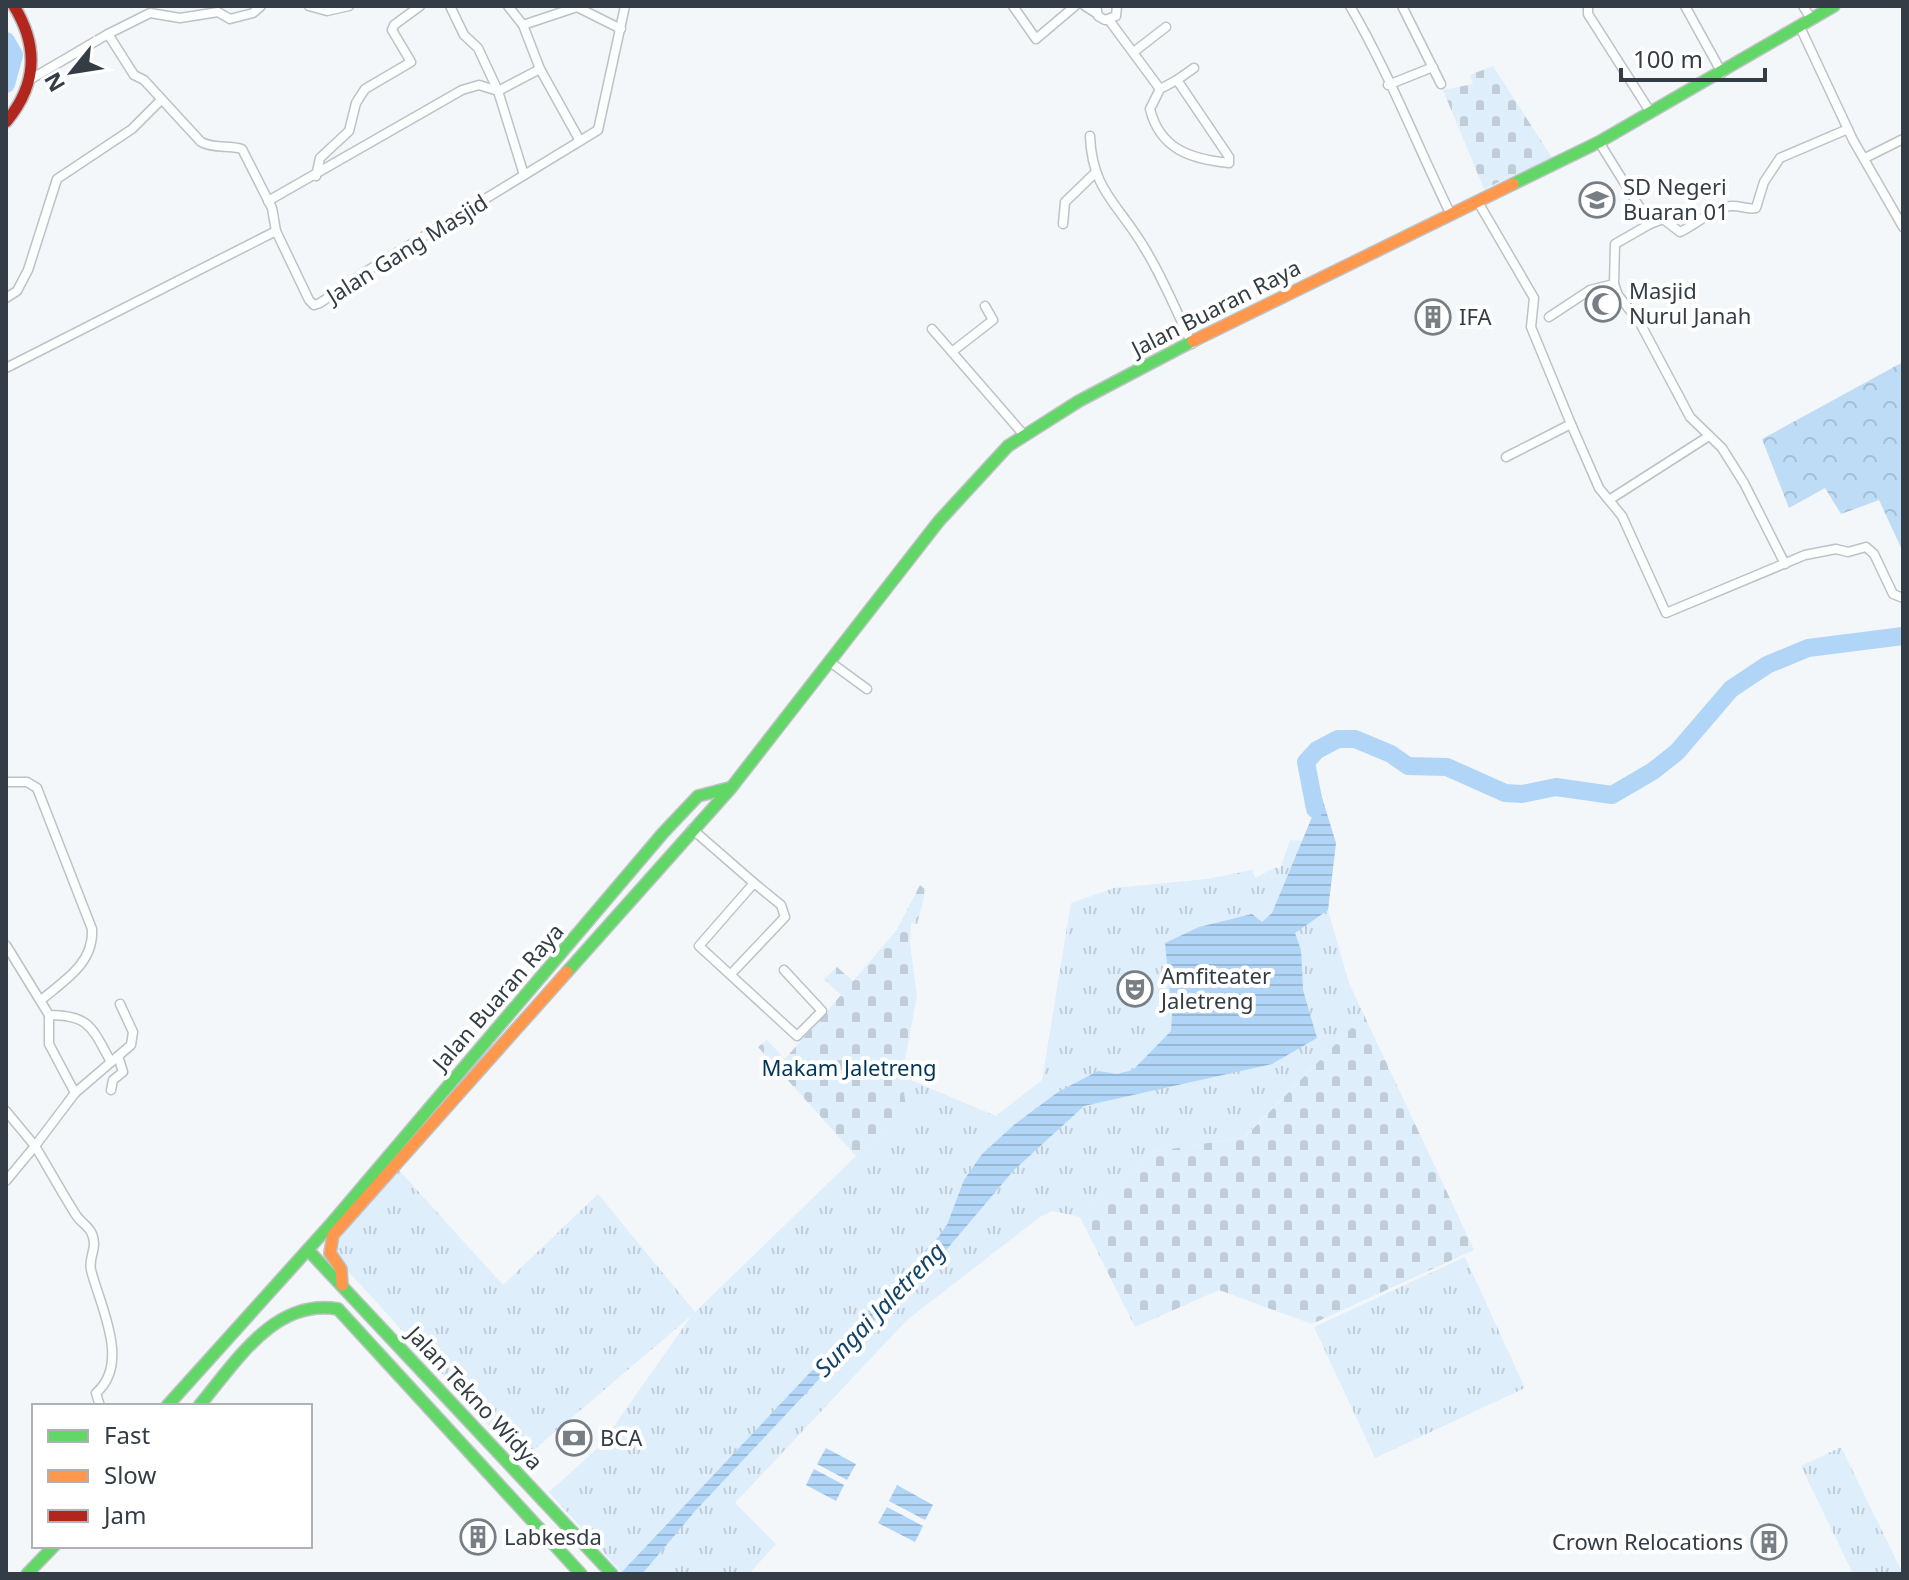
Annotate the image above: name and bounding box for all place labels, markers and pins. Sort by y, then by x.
place label: SD Negeri Buaran 01 [1623,171,1729,226]
school or university icon: SD Negeri Buaran 01 [1578,181,1616,219]
place label: Masjid Nurul Janah [1629,275,1751,330]
mosque icon: Masjid Nurul Janah [1584,285,1622,323]
building icon: IFA [1414,298,1452,336]
place label: IFA [1459,301,1492,331]
place label: Amfiteater Jaletreng [1159,960,1271,1015]
theatre icon: Amfiteater Jaletreng [1116,970,1154,1008]
bank icon: BCA [555,1419,593,1457]
place label: BCA [600,1422,643,1452]
building icon: Labkesda [459,1518,497,1556]
place label: Labkesda [504,1521,602,1551]
building icon: Crown Relocations [1750,1523,1788,1561]
place label: Crown Relocations [1552,1526,1743,1556]

